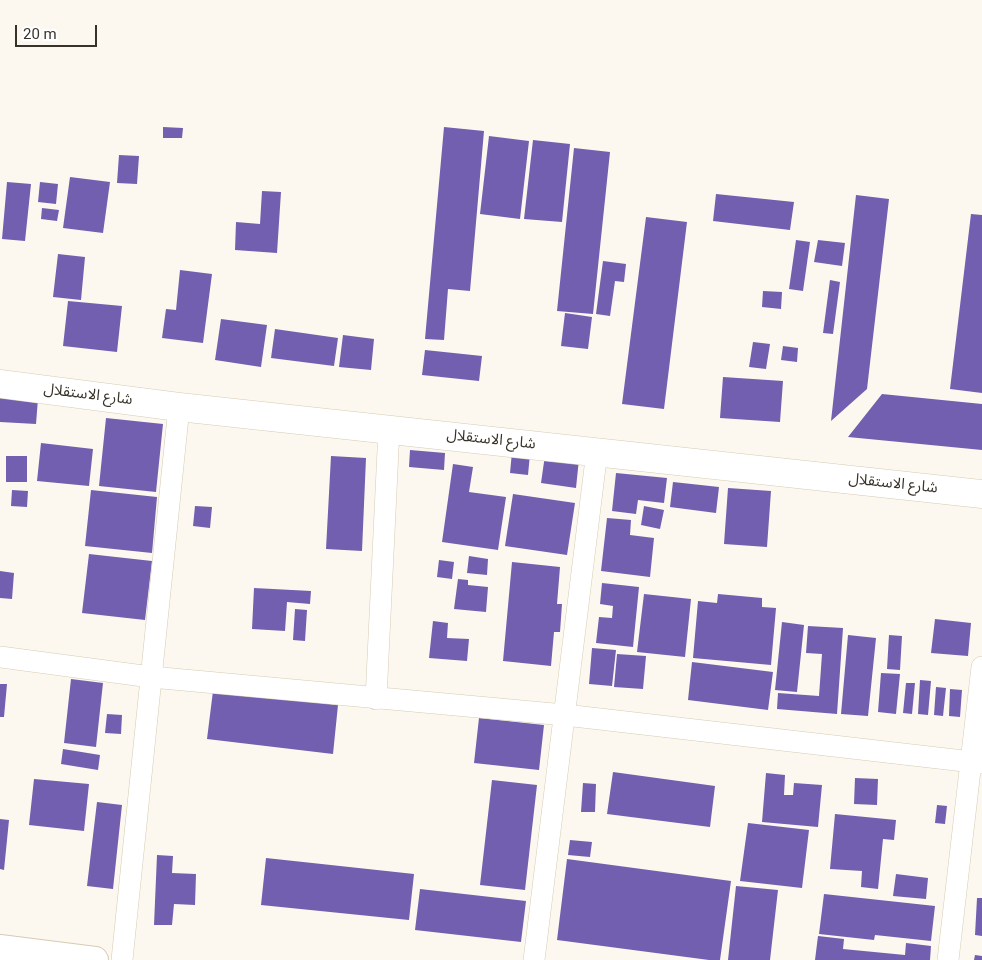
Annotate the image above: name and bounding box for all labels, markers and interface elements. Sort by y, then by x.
scale bar [18,15,100,47]
text: 20 m [23,25,57,43]
street label: شارع الاستقلال [43,381,133,409]
street label: شارع الاستقلال [446,426,536,454]
street label: شارع الاستقلال [848,470,938,498]

